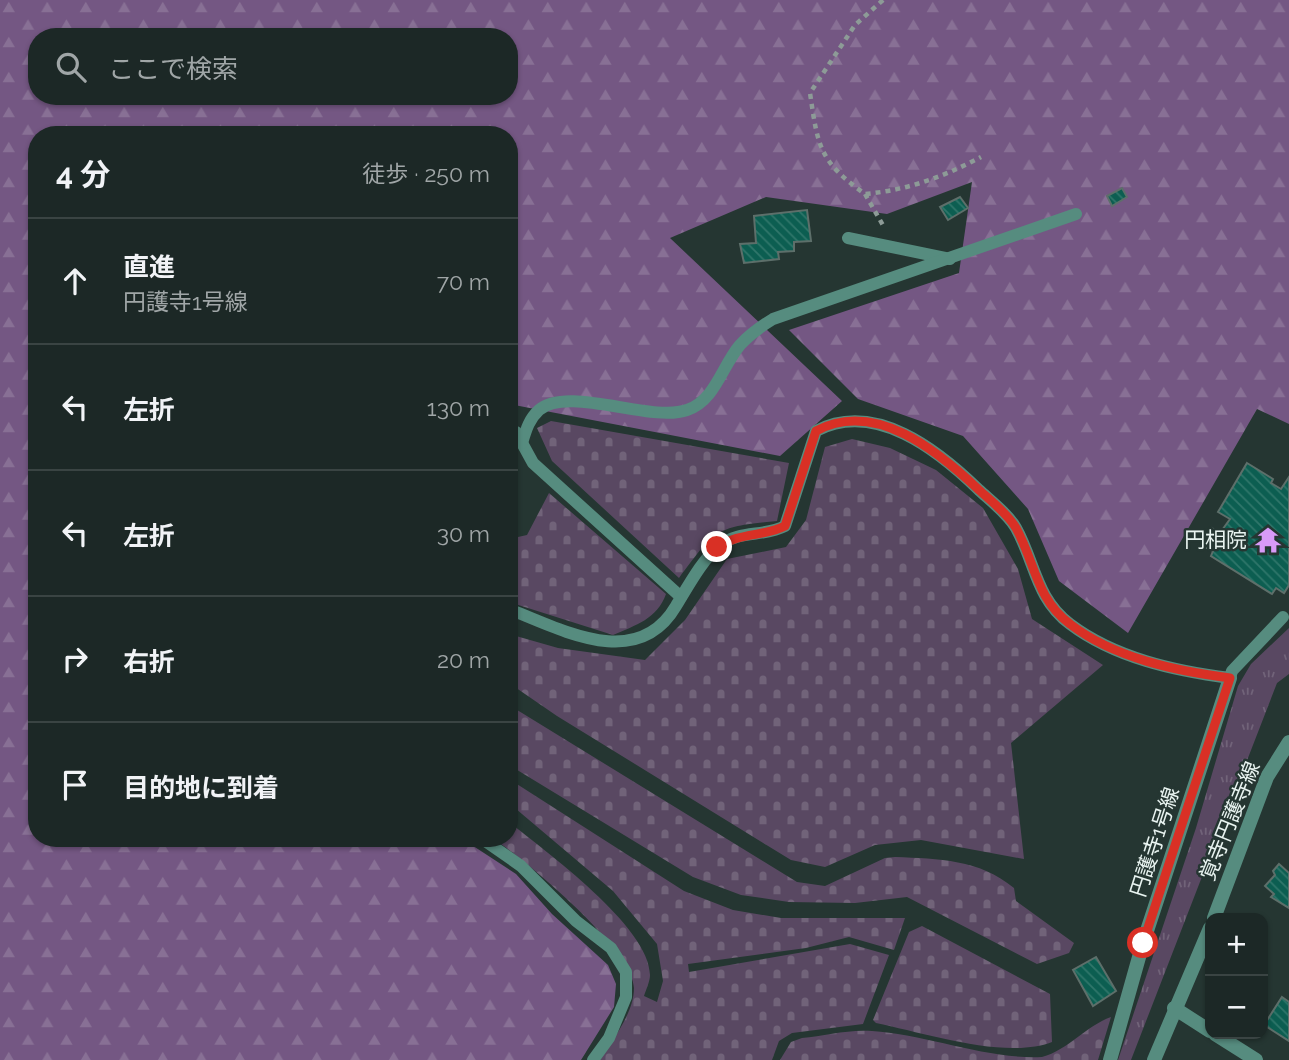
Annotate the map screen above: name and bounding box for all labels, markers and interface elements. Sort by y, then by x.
search box [28,28,518,105]
icon: search [52,48,90,86]
text: ここで検索 [108,54,238,84]
text: 4 分 [56,157,110,192]
text: 徒歩 · 250 m [362,160,490,187]
text: 直進 [123,252,175,282]
icon: ahead [56,262,94,300]
text: 70 m [437,268,490,295]
text: 円護寺1号線 [123,288,248,315]
icon: left [56,388,94,426]
text: 130 m [427,394,490,421]
text: 左折 [123,395,175,425]
icon: left [56,514,94,552]
text: 30 m [437,520,490,547]
text: 左折 [123,521,175,551]
temple icon: 円相院 [1253,525,1283,555]
place label: 円相院 [1184,527,1247,552]
route end [701,531,732,562]
icon: right [56,640,94,678]
text: 20 m [437,646,490,673]
text: 右折 [123,647,175,677]
street label: 覚寺円護寺線 [1194,758,1265,884]
icon: arrive [56,766,94,804]
text: 目的地に到着 [123,773,279,803]
street label: 円護寺1号線 [1125,784,1184,900]
map controls [1205,913,1268,1039]
button: + [1205,913,1268,976]
route start [1127,927,1158,958]
button: − [1205,976,1268,1039]

